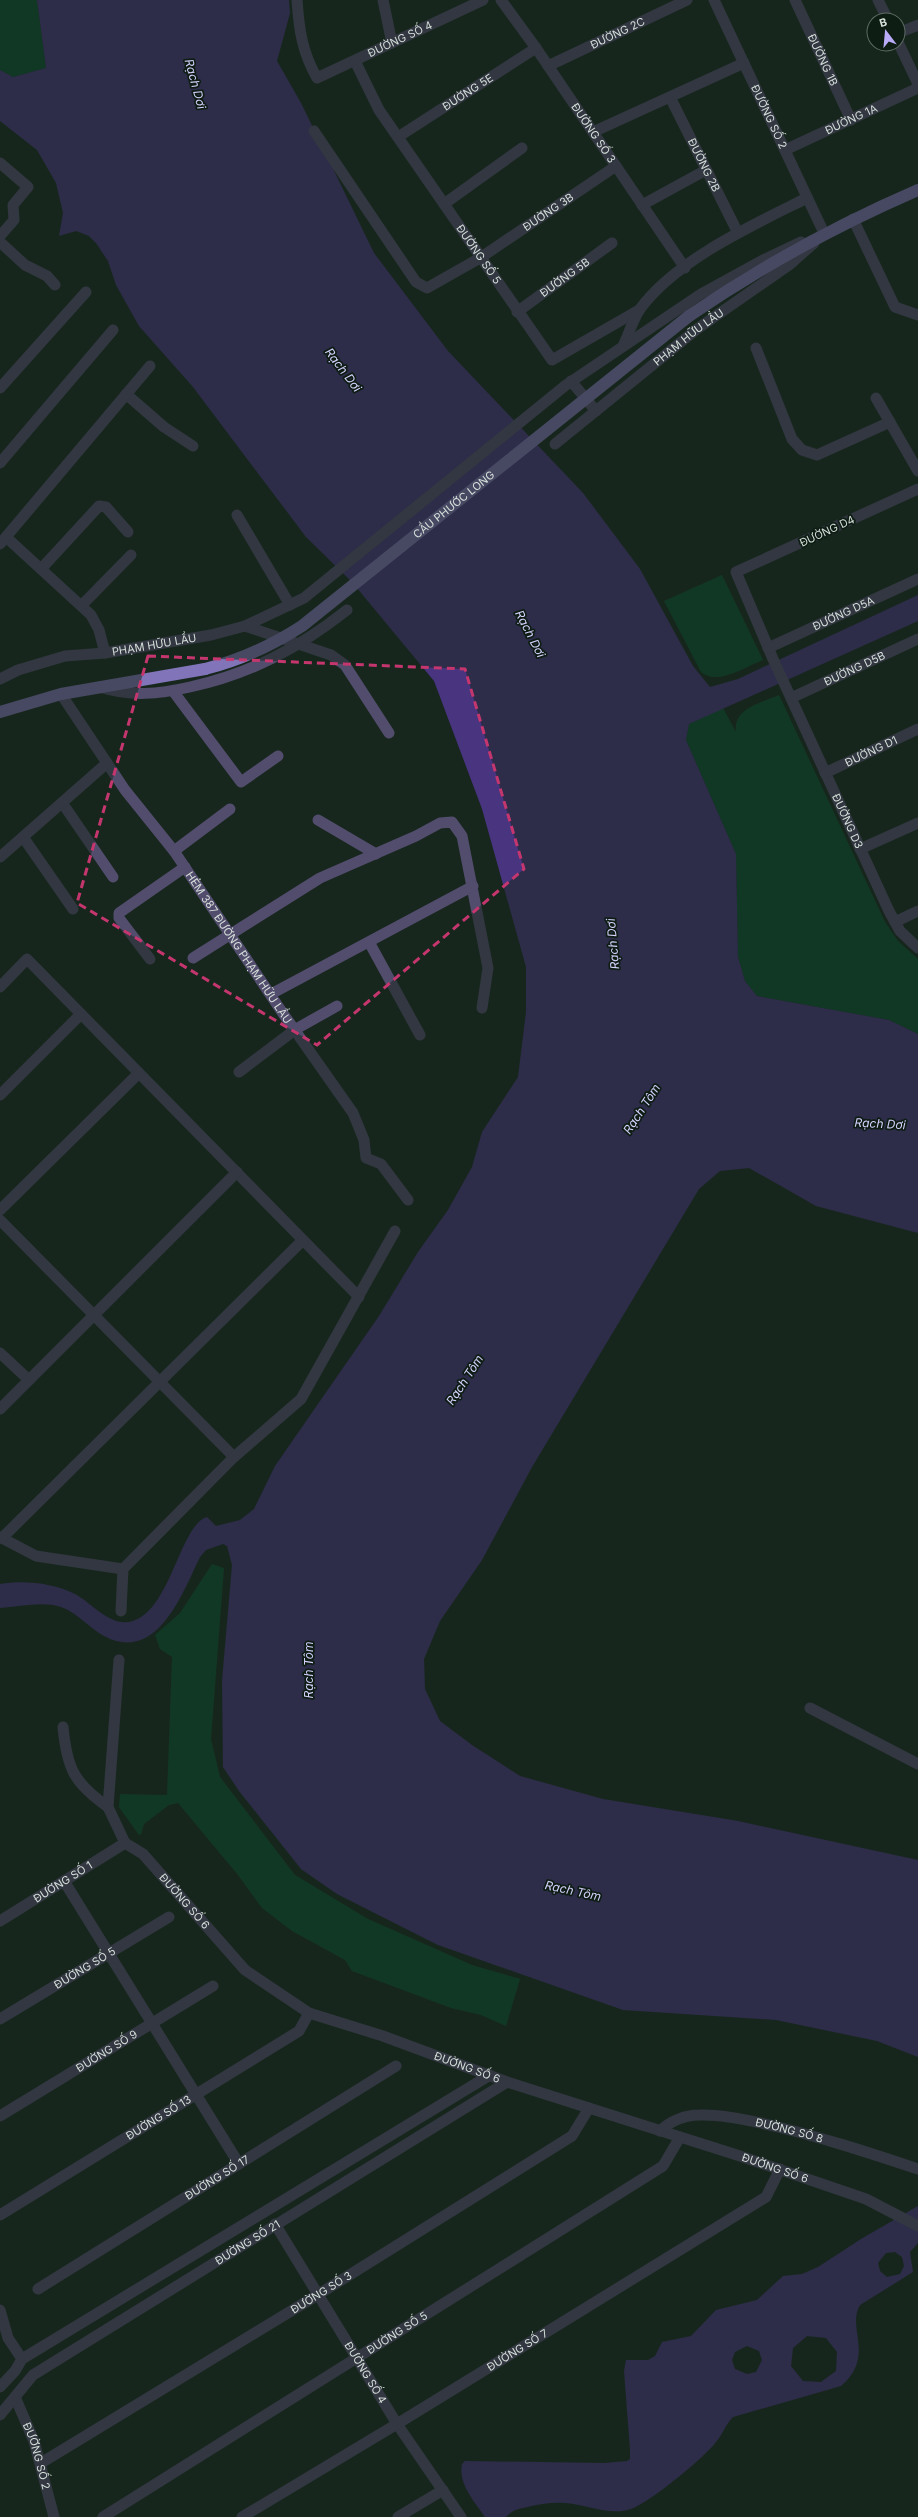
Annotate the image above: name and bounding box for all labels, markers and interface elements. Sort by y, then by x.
north arrow [866,12,906,52]
street label: ĐƯỜNG 2C [588,14,647,52]
text: B [878,15,889,30]
street label: ĐƯỜNG SỐ 4 [365,18,435,60]
street label: ĐƯỜNG 1B [805,32,841,88]
water label: Rạch Dơi [182,57,210,112]
street label: ĐƯỜNG 5E [440,71,496,113]
street label: ĐƯỜNG SỐ 2 [748,82,790,151]
street label: ĐƯỜNG SỐ 3 [568,100,619,166]
street label: ĐƯỜNG 1A [823,101,880,137]
street label: ĐƯỜNG 2B [685,136,723,194]
street label: ĐƯỜNG 3B [520,190,576,234]
street label: ĐƯỜNG SỐ 5 [453,222,505,287]
street label: ĐƯỜNG 5B [537,255,592,300]
street label: PHẠM HỮU LẦU [650,306,726,369]
water label: Rạch Dơi [322,345,365,395]
street label: CẦU PHƯỚC LONG [410,468,497,541]
street label: ĐƯỜNG D4 [797,512,857,550]
street label: ĐƯỜNG D5A [810,593,877,634]
water label: Rạch Dơi [512,608,549,661]
street label: PHẠM HỮU LẦU [111,631,197,659]
street label: ĐƯỜNG D5B [822,648,887,689]
street label: ĐƯỜNG D1 [843,733,900,770]
street label: ĐƯỜNG D3 [829,791,866,851]
street label: HẺM 387 ĐƯỜNG PHẠM HỮU LẦU [183,869,295,1026]
water label: Rạch Dơi [603,917,622,970]
water label: Rạch Tôm [620,1080,664,1137]
water label: Rạch Dơi [854,1115,907,1132]
water label: Rạch Tôm [443,1351,487,1408]
water label: Rạch Tôm [301,1641,316,1698]
street label: ĐƯỜNG SỐ 1 [31,1858,95,1906]
street label: ĐƯỜNG SỐ 6 [156,1871,213,1932]
water label: Rạch Tôm [544,1877,603,1904]
street label: ĐƯỜNG SỐ 5 [51,1944,118,1992]
street label: ĐƯỜNG SỐ 9 [73,2027,140,2075]
street label: ĐƯỜNG SỐ 6 [432,2049,502,2086]
street label: ĐƯỜNG SỐ 13 [123,2092,194,2143]
street label: ĐƯỜNG SỐ 8 [754,2115,825,2146]
street label: ĐƯỜNG SỐ 6 [740,2150,810,2186]
street label: ĐƯỜNG SỐ 17 [182,2152,252,2203]
street label: ĐƯỜNG SỐ 21 [212,2217,283,2268]
street label: ĐƯỜNG SỐ 3 [288,2268,355,2317]
street label: ĐƯỜNG SỐ 5 [364,2308,430,2357]
street label: ĐƯỜNG SỐ 7 [484,2326,550,2374]
street label: ĐƯỜNG SỐ 4 [341,2339,390,2406]
street label: ĐƯỜNG SỐ 2 [20,2420,53,2491]

